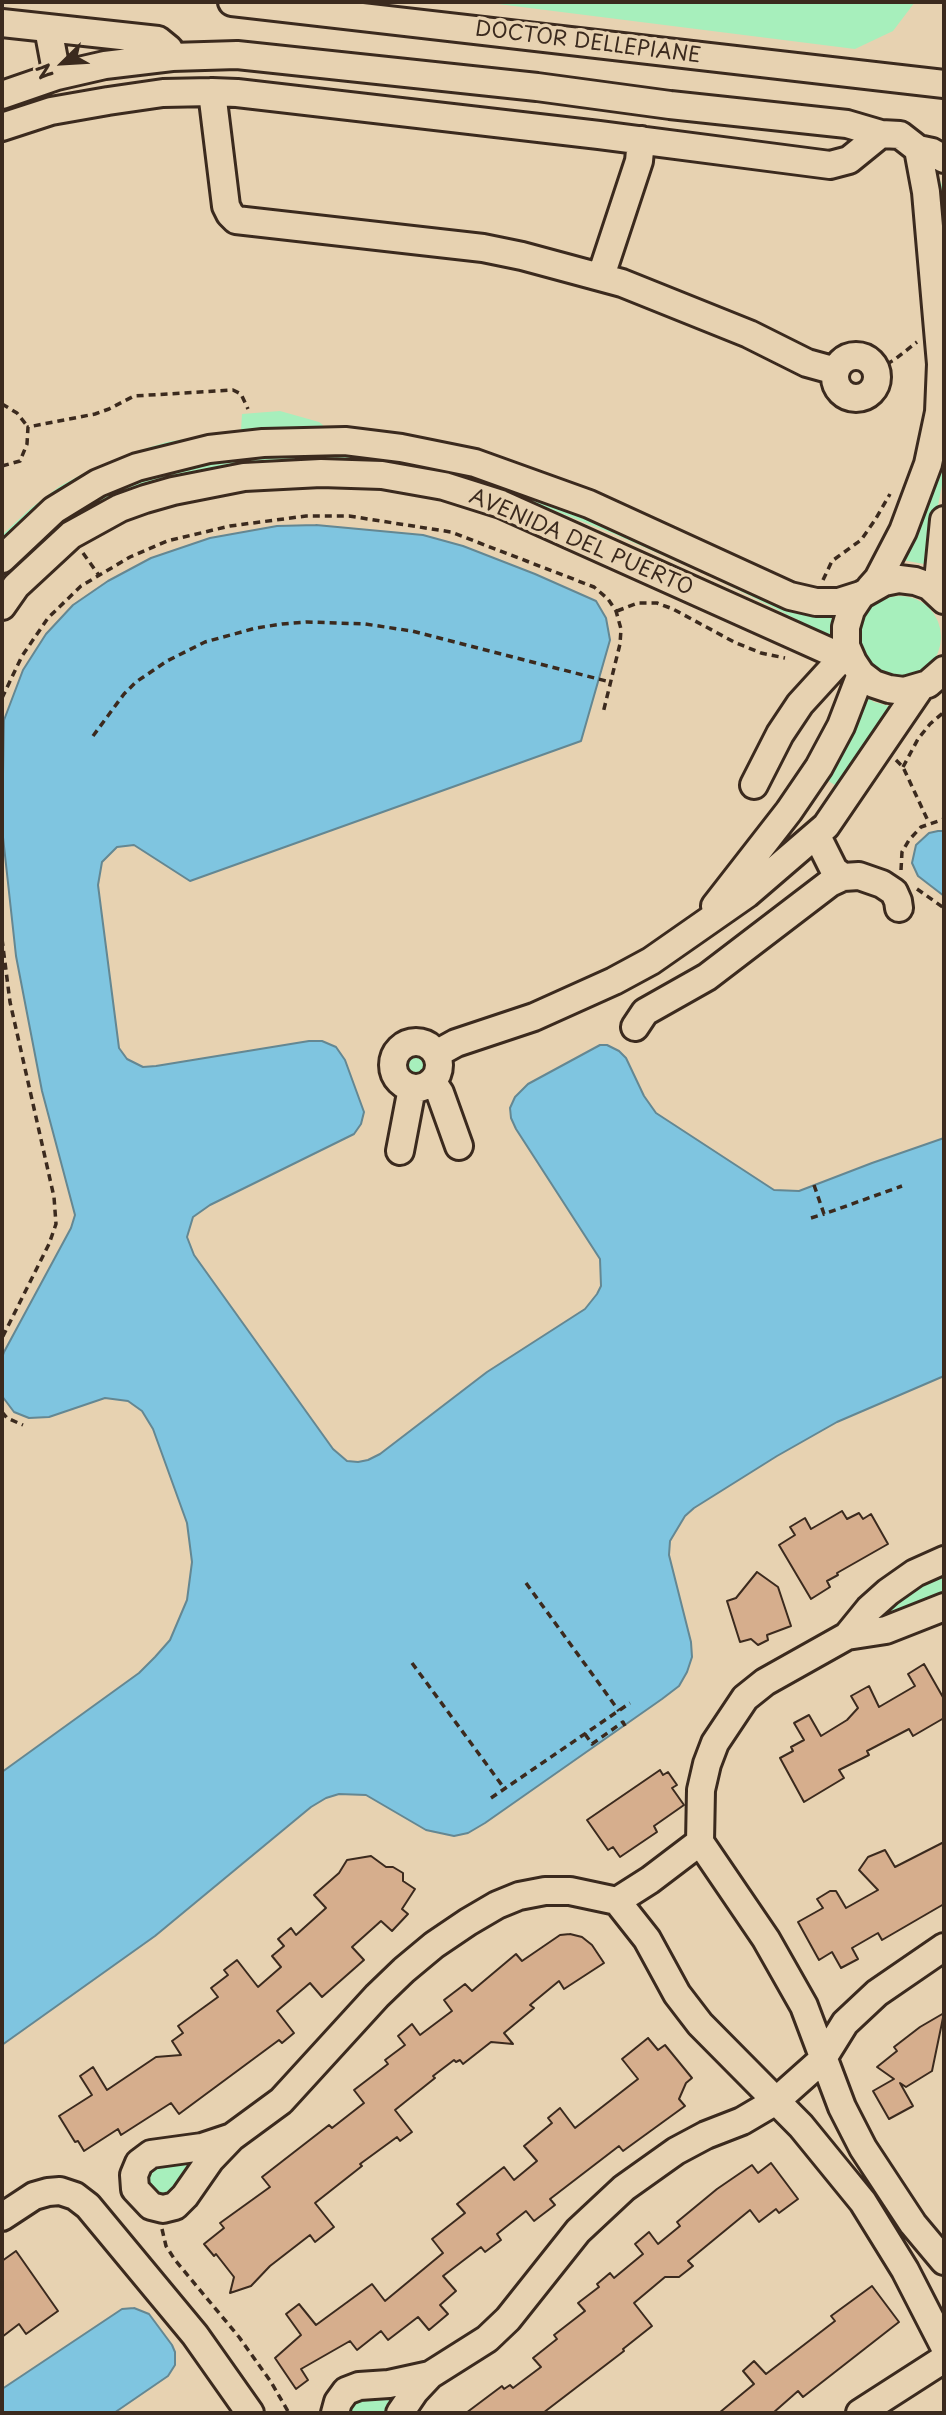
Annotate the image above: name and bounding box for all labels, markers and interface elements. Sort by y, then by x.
street label: DOCTOR DELLEPIANE [474,17,702,69]
north arrow [28,28,98,98]
text: N [28,59,60,84]
street label: AVENIDA DEL PUERTO [465,484,697,602]

